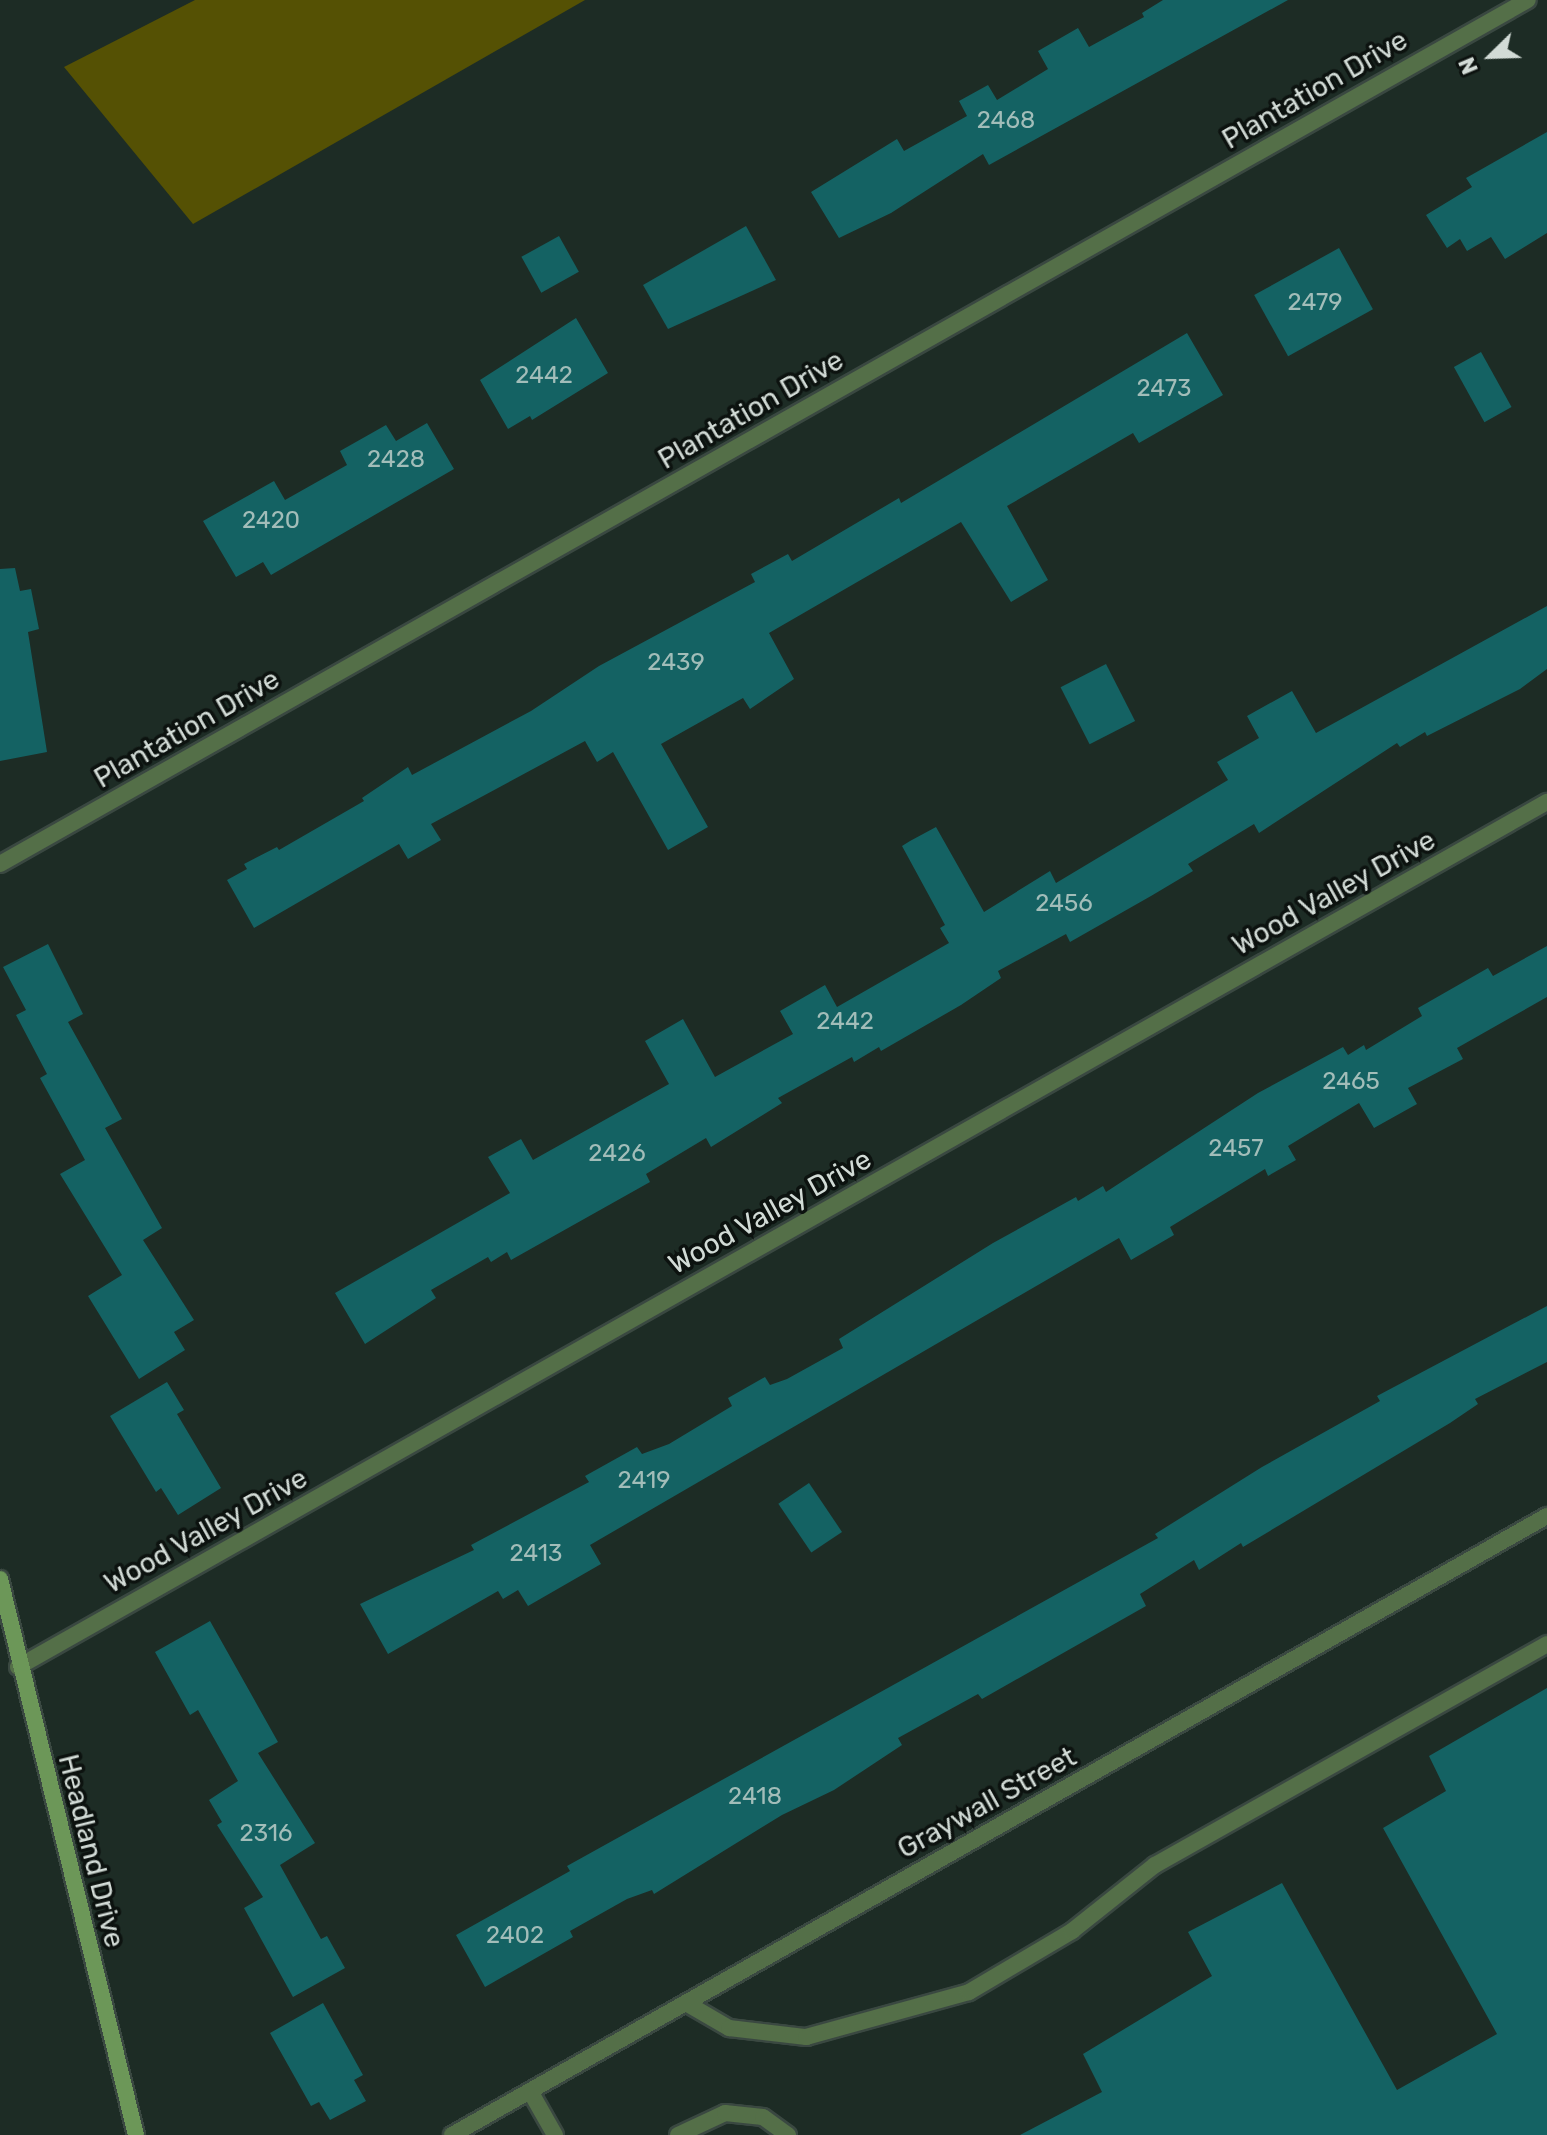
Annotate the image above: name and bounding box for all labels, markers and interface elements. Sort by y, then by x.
north arrow [1451,16,1531,96]
street label: Plantation Drive [1216,23,1414,157]
text: N [1453,53,1484,78]
house number: 2468 [977,107,1035,135]
house number: 2479 [1288,289,1342,317]
street label: Plantation Drive [652,343,850,477]
house number: 2442 [515,362,573,390]
house number: 2473 [1136,375,1192,403]
house number: 2428 [367,446,425,474]
house number: 2420 [242,507,300,535]
house number: 2439 [647,649,705,677]
street label: Plantation Drive [88,662,286,796]
street label: Wood Valley Drive [1226,823,1442,963]
house number: 2456 [1035,890,1093,918]
house number: 2442 [816,1008,874,1036]
house number: 2465 [1322,1068,1380,1096]
house number: 2457 [1208,1135,1264,1163]
house number: 2426 [588,1140,646,1168]
street label: Wood Valley Drive [662,1142,878,1282]
street label: Wood Valley Drive [98,1461,314,1601]
house number: 2419 [618,1467,670,1495]
house number: 2413 [510,1540,562,1568]
street label: Graywall Street [892,1740,1082,1866]
street label: Headland Drive [51,1751,131,1951]
house number: 2418 [728,1783,782,1811]
house number: 2316 [240,1820,292,1848]
house number: 2402 [486,1922,544,1950]

